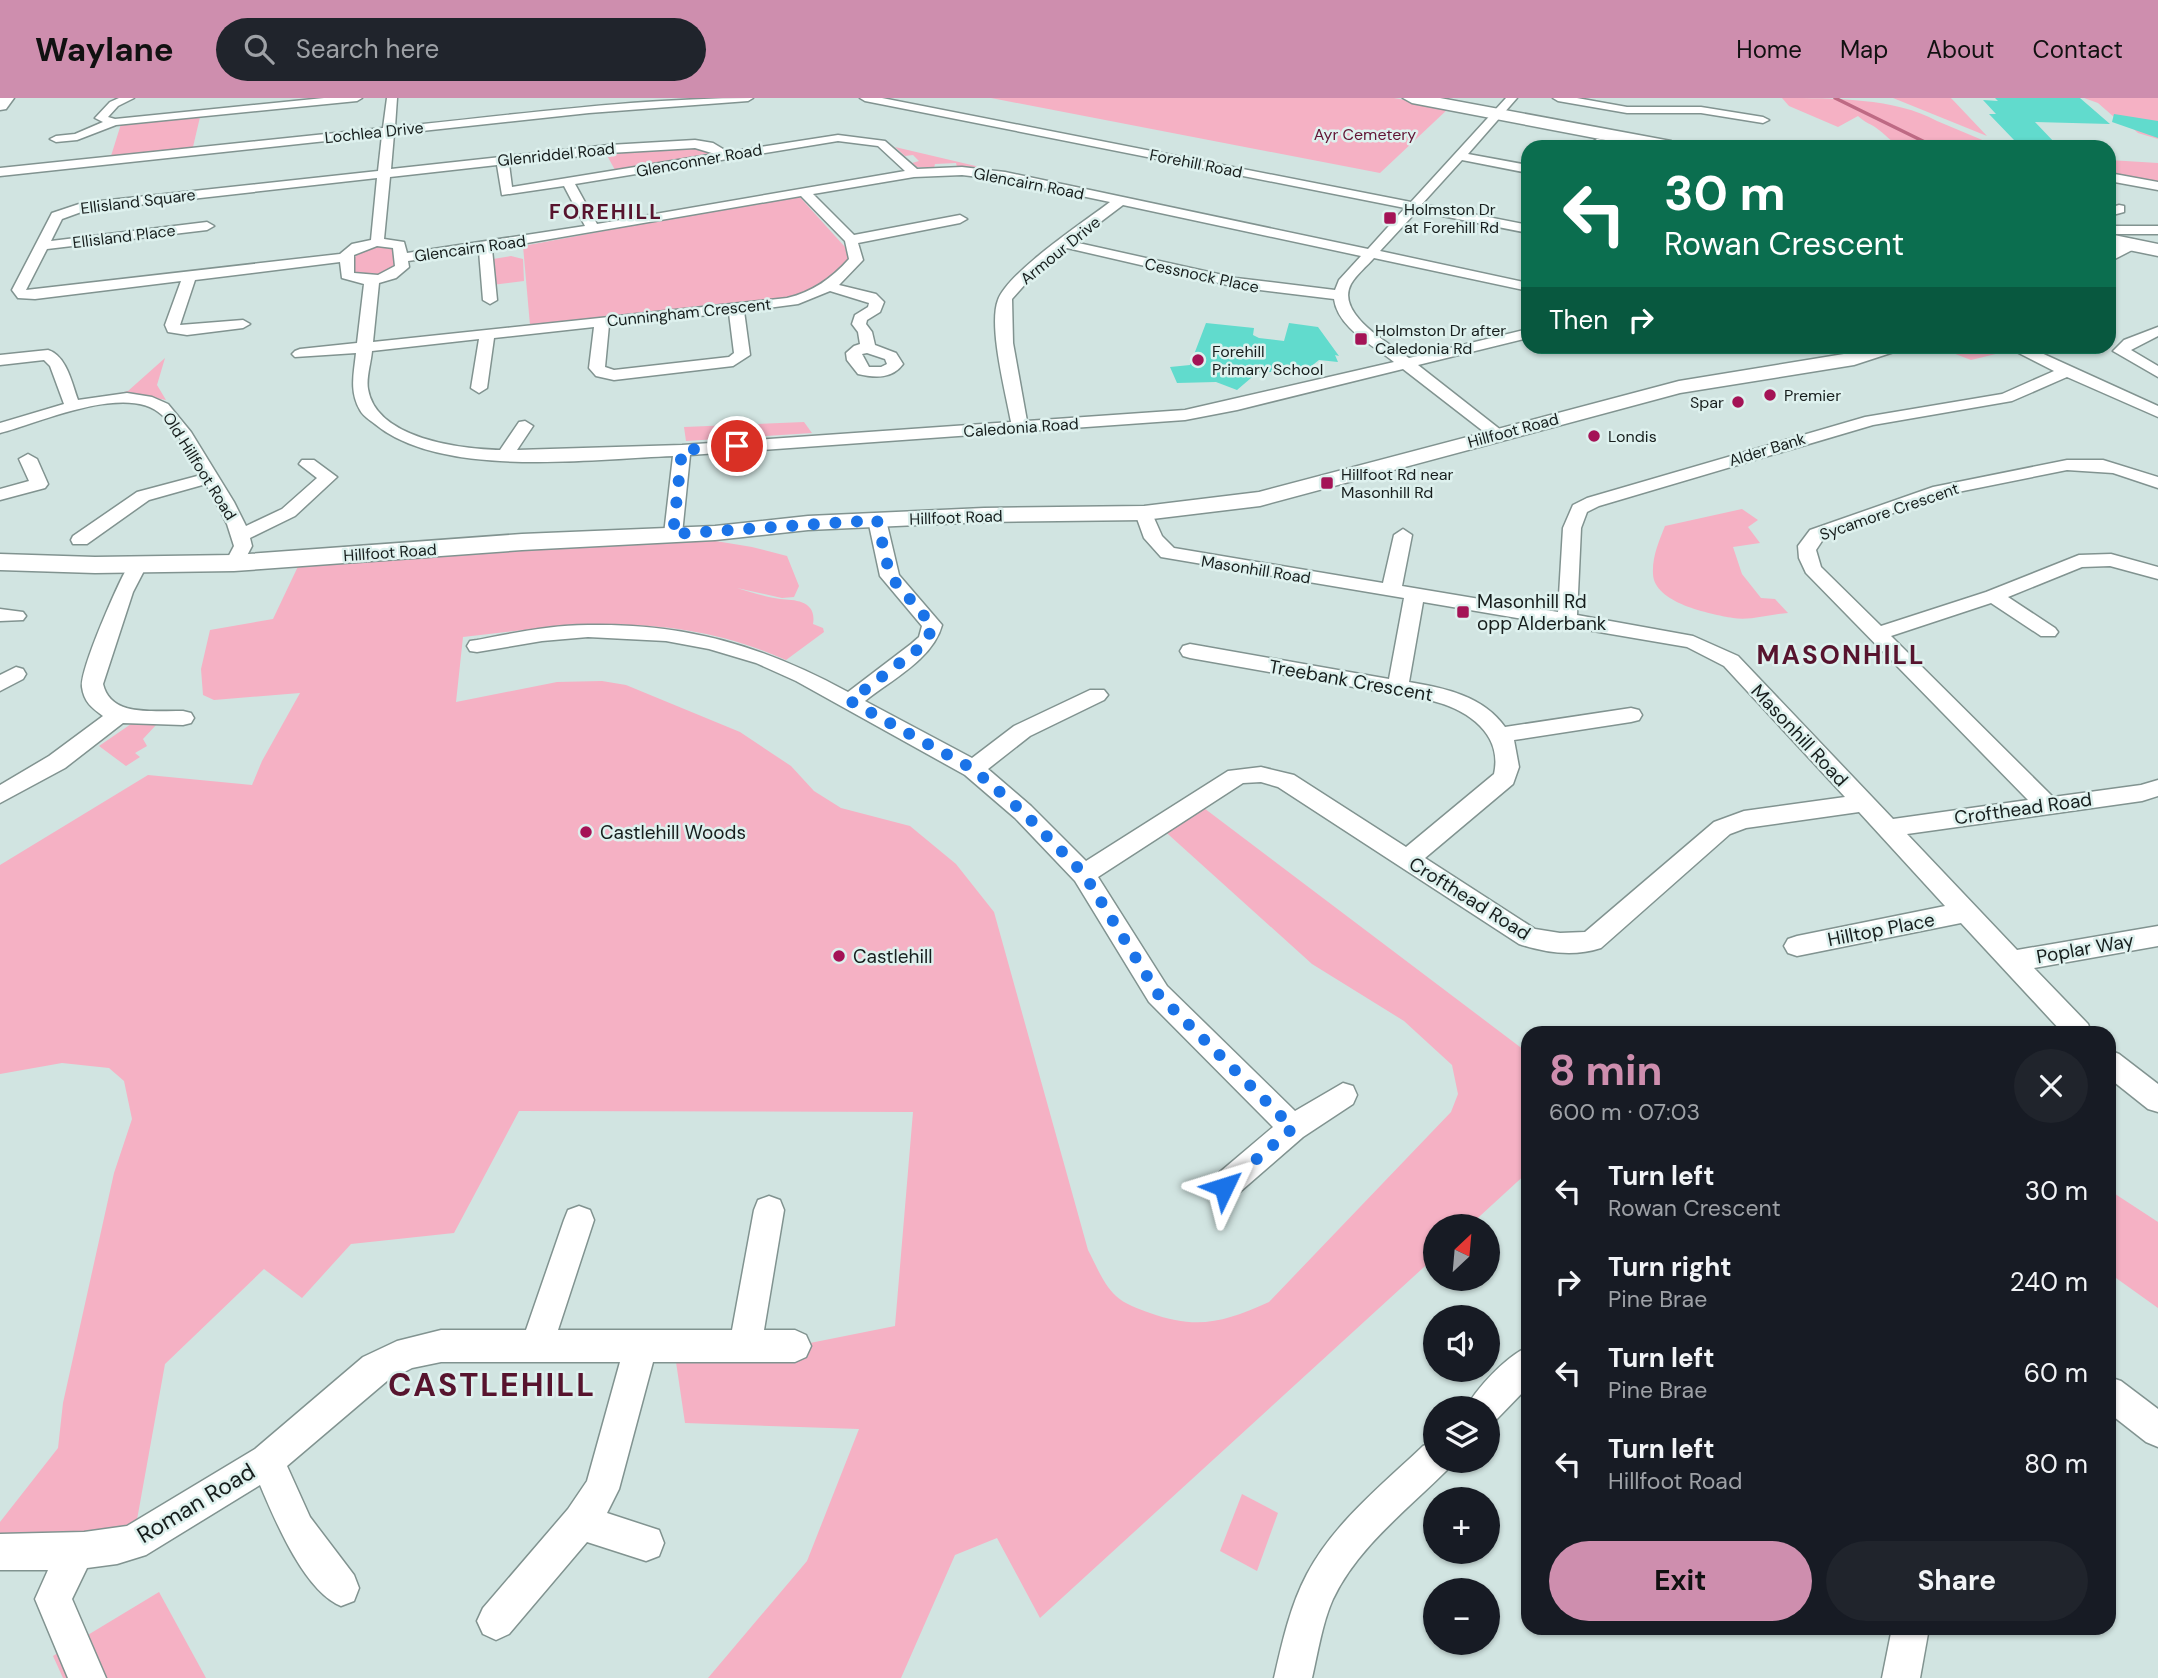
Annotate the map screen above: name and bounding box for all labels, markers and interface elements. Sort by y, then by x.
search box [216,18,706,81]
text: Waylane [35,28,174,71]
icon: search [240,30,278,68]
text: Search here [296,32,439,66]
text: Home [1736,34,1802,65]
text: Map [1840,34,1888,65]
text: About [1926,34,1995,65]
text: Contact [2033,34,2123,65]
street label: Lochlea Drive [324,117,425,148]
park label: Ayr Cemetery [1314,124,1416,145]
street label: Glenriddel Road [496,138,616,171]
street label: Glenconner Road [634,139,764,182]
street label: Forehill Road [1148,144,1244,183]
text: 30 m [1664,161,1786,225]
street label: Glencairn Road [972,162,1086,205]
icon: left [1549,168,1640,259]
street label: Ellisland Square [79,184,197,219]
district label: FOREHILL [549,198,663,226]
place label: Holmston Dr at Forehill Rd [1404,199,1499,238]
marker: Holmston Dr at Forehill Rd [1382,210,1398,226]
street label: Armour Drive [1016,212,1105,289]
street label: Ellisland Place [71,220,177,253]
text: Rowan Crescent [1664,223,1904,265]
street label: Glencairn Road [413,230,527,267]
street label: Cessnock Place [1143,253,1261,298]
street label: Cunningham Crescent [606,293,772,332]
icon: right [1622,301,1660,339]
text: Then [1549,303,1608,337]
place label: Holmston Dr after Caledonia Rd [1375,320,1506,359]
marker: Holmston Dr after Caledonia Rd [1353,331,1369,347]
place label: Forehill Primary School [1212,341,1323,380]
marker: Forehill Primary School [1190,352,1206,368]
place label: Premier [1784,385,1841,406]
marker: Premier [1762,387,1778,403]
place label: Spar [1690,392,1724,413]
marker: Spar [1730,394,1746,410]
street label: Old Hillfoot Road [158,408,241,524]
street label: Hillfoot Road [1465,408,1561,453]
street label: Caledonia Road [963,413,1079,442]
pin [707,416,767,476]
place label: Londis [1608,426,1657,447]
icon: arrive [718,427,756,465]
marker: Londis [1586,428,1602,444]
street label: Alder Bank [1726,428,1808,471]
place label: Hillfoot Rd near Masonhill Rd [1341,464,1453,503]
marker: Hillfoot Rd near Masonhill Rd [1319,475,1335,491]
street label: Sycamore Crescent [1817,478,1962,545]
street label: Hillfoot Road [909,505,1003,530]
street label: Hillfoot Road [343,539,437,566]
street label: Masonhill Road [1200,550,1312,589]
place label: Masonhill Rd opp Alderbank [1477,589,1607,636]
marker: Masonhill Rd opp Alderbank [1455,604,1471,620]
district label: MASONHILL [1756,638,1926,672]
street label: Treebank Crescent [1267,654,1435,707]
street label: Masonhill Road [1746,679,1854,792]
street label: Crofthead Road [1953,786,2094,831]
place label: Castlehill Woods [600,820,746,845]
marker: Castlehill Woods [578,824,594,840]
street label: Crofthead Road [1404,851,1535,946]
street label: Hilltop Place [1825,907,1937,952]
street label: Poplar Way [2034,928,2136,969]
place label: Castlehill [853,944,933,969]
marker: Castlehill [831,948,847,964]
text: 8 min [1549,1043,1662,1098]
button: close [2014,1049,2088,1123]
text: 600 m · 07:03 [1549,1097,1700,1127]
position arrow [1187,1150,1261,1224]
text: Turn left [1608,1159,1715,1193]
icon: left [1549,1172,1587,1210]
text: 30 m [2025,1174,2088,1208]
text: Rowan Crescent [1608,1193,1781,1223]
north arrow [1423,1214,1500,1292]
map controls [1423,1214,1500,1655]
text: Turn right [1608,1250,1732,1284]
icon: right [1549,1263,1587,1301]
text: 240 m [2010,1265,2088,1299]
text: Pine Brae [1608,1284,1707,1314]
button: sound [1423,1305,1500,1382]
text: Turn left [1608,1341,1715,1375]
icon: left [1549,1354,1587,1392]
text: 60 m [2024,1356,2088,1390]
district label: CASTLEHILL [388,1364,596,1406]
text: Pine Brae [1608,1375,1707,1405]
button: layers [1423,1396,1500,1473]
text: Turn left [1608,1432,1715,1466]
icon: left [1549,1445,1587,1483]
text: 80 m [2024,1447,2088,1481]
street label: Roman Road [131,1456,261,1550]
text: Hillfoot Road [1608,1466,1742,1496]
button: + [1423,1487,1500,1564]
button: Exit [1549,1541,1812,1621]
button: Share [1826,1541,2088,1621]
button: − [1423,1578,1500,1655]

